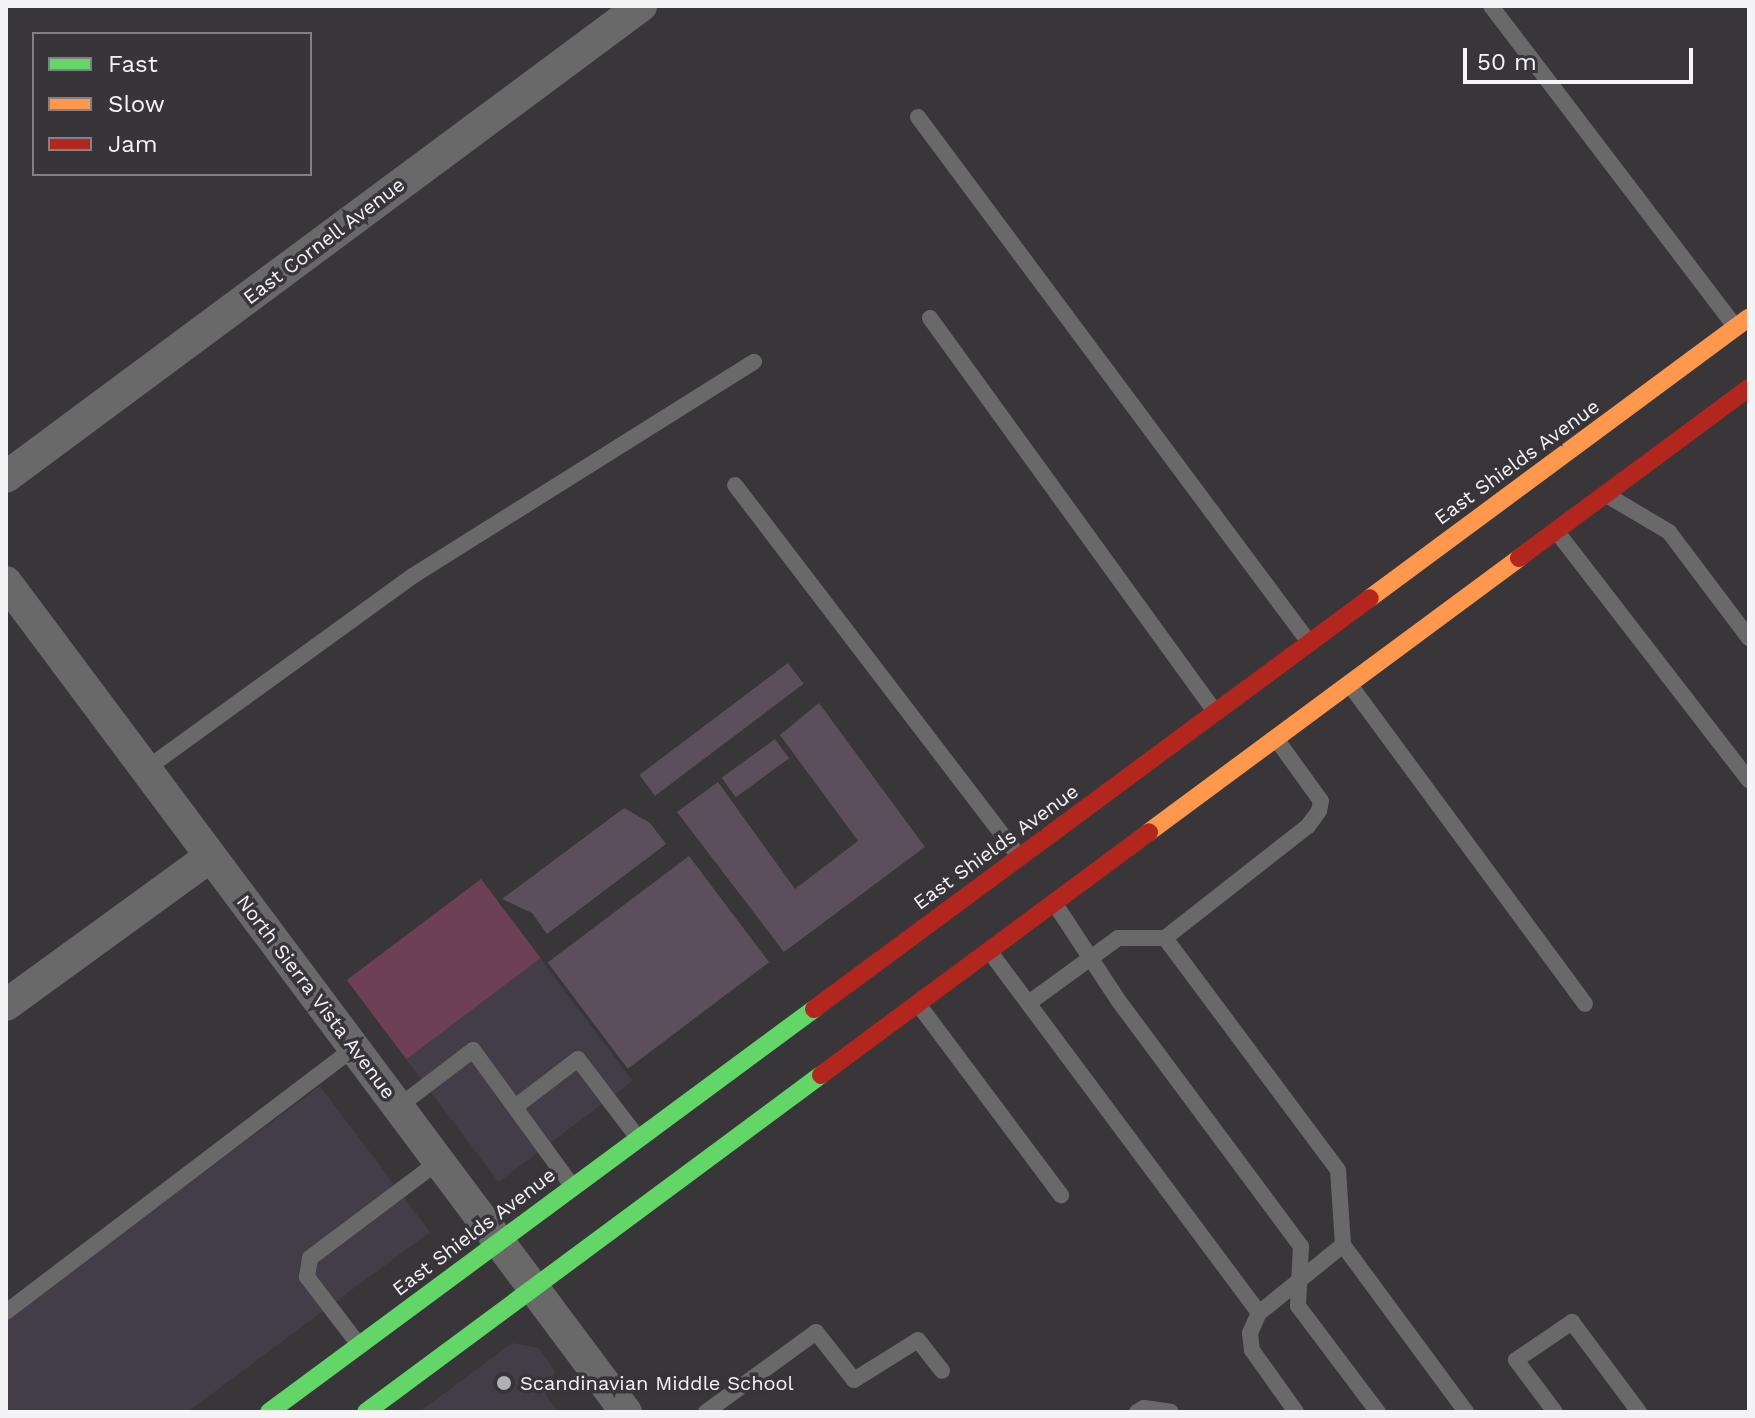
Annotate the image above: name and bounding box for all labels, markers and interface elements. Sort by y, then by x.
legend [32,32,312,176]
scale bar [1467,32,1697,82]
text: 50 m [1477,48,1537,76]
text: Fast [108,50,158,78]
text: Slow [108,90,165,118]
text: Jam [108,130,158,158]
street label: East Cornell Avenue [238,172,410,310]
street label: East Shields Avenue [1430,394,1604,530]
street label: East Shields Avenue [909,779,1083,915]
street label: North Sierra Vista Avenue [231,889,401,1105]
street label: East Shields Avenue [387,1163,561,1301]
place label: Scandinavian Middle School [520,1371,794,1395]
marker: Scandinavian Middle School [495,1374,513,1392]

